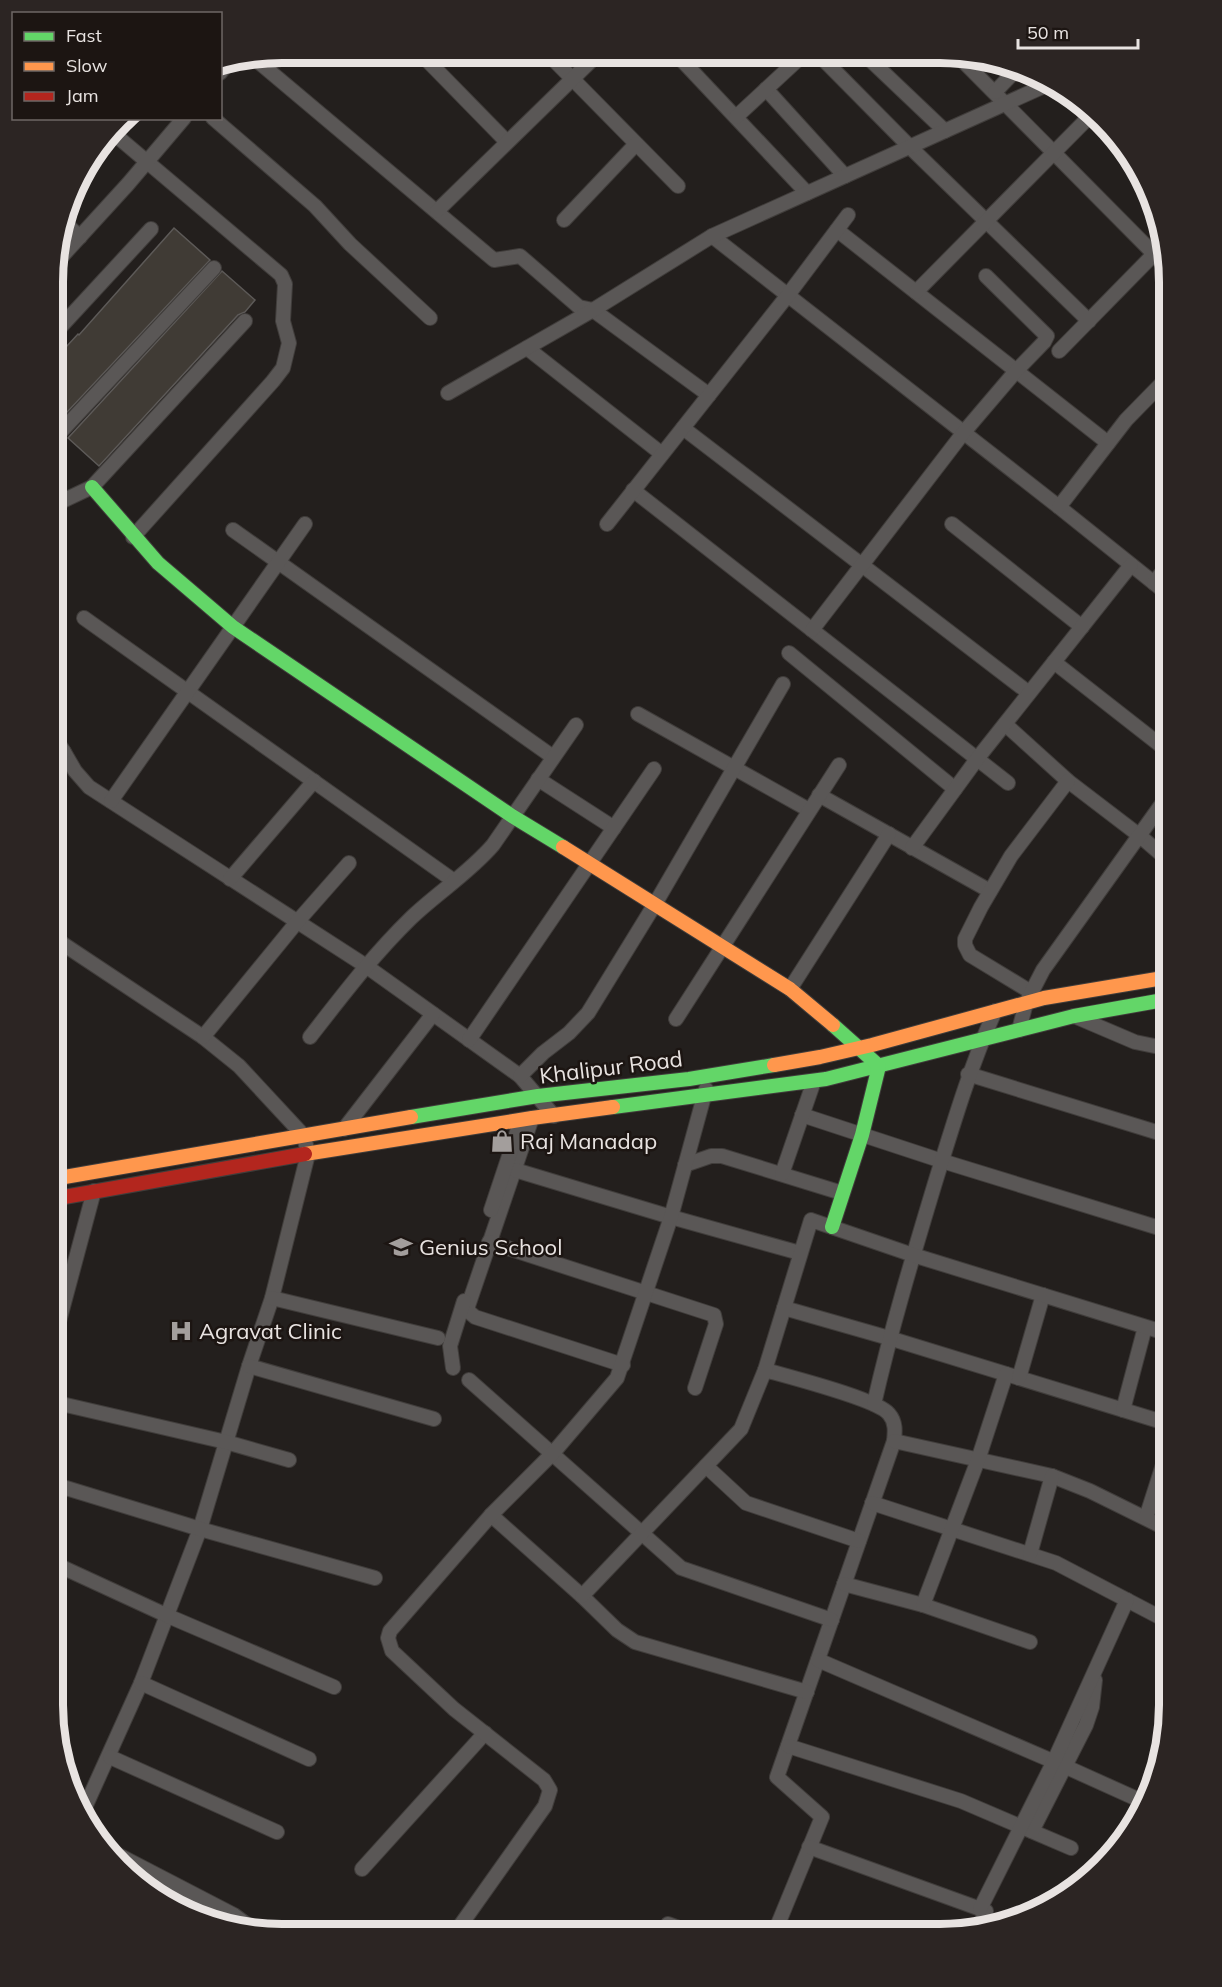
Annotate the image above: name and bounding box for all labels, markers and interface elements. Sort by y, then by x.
legend [12,12,222,120]
scale bar [1018,12,1138,50]
text: 50 m [1027,21,1069,44]
text: Fast [66,24,102,47]
text: Slow [66,54,108,77]
text: Jam [66,84,99,107]
street label: Khalipur Road [538,1044,684,1090]
place label: Raj Manadap [520,1127,657,1155]
shop icon: Raj Manadap [489,1128,515,1154]
place label: Genius School [419,1233,562,1261]
school or university icon: Genius School [388,1234,414,1260]
place label: Agravat Clinic [199,1317,342,1345]
hospital icon: Agravat Clinic [168,1318,194,1344]

